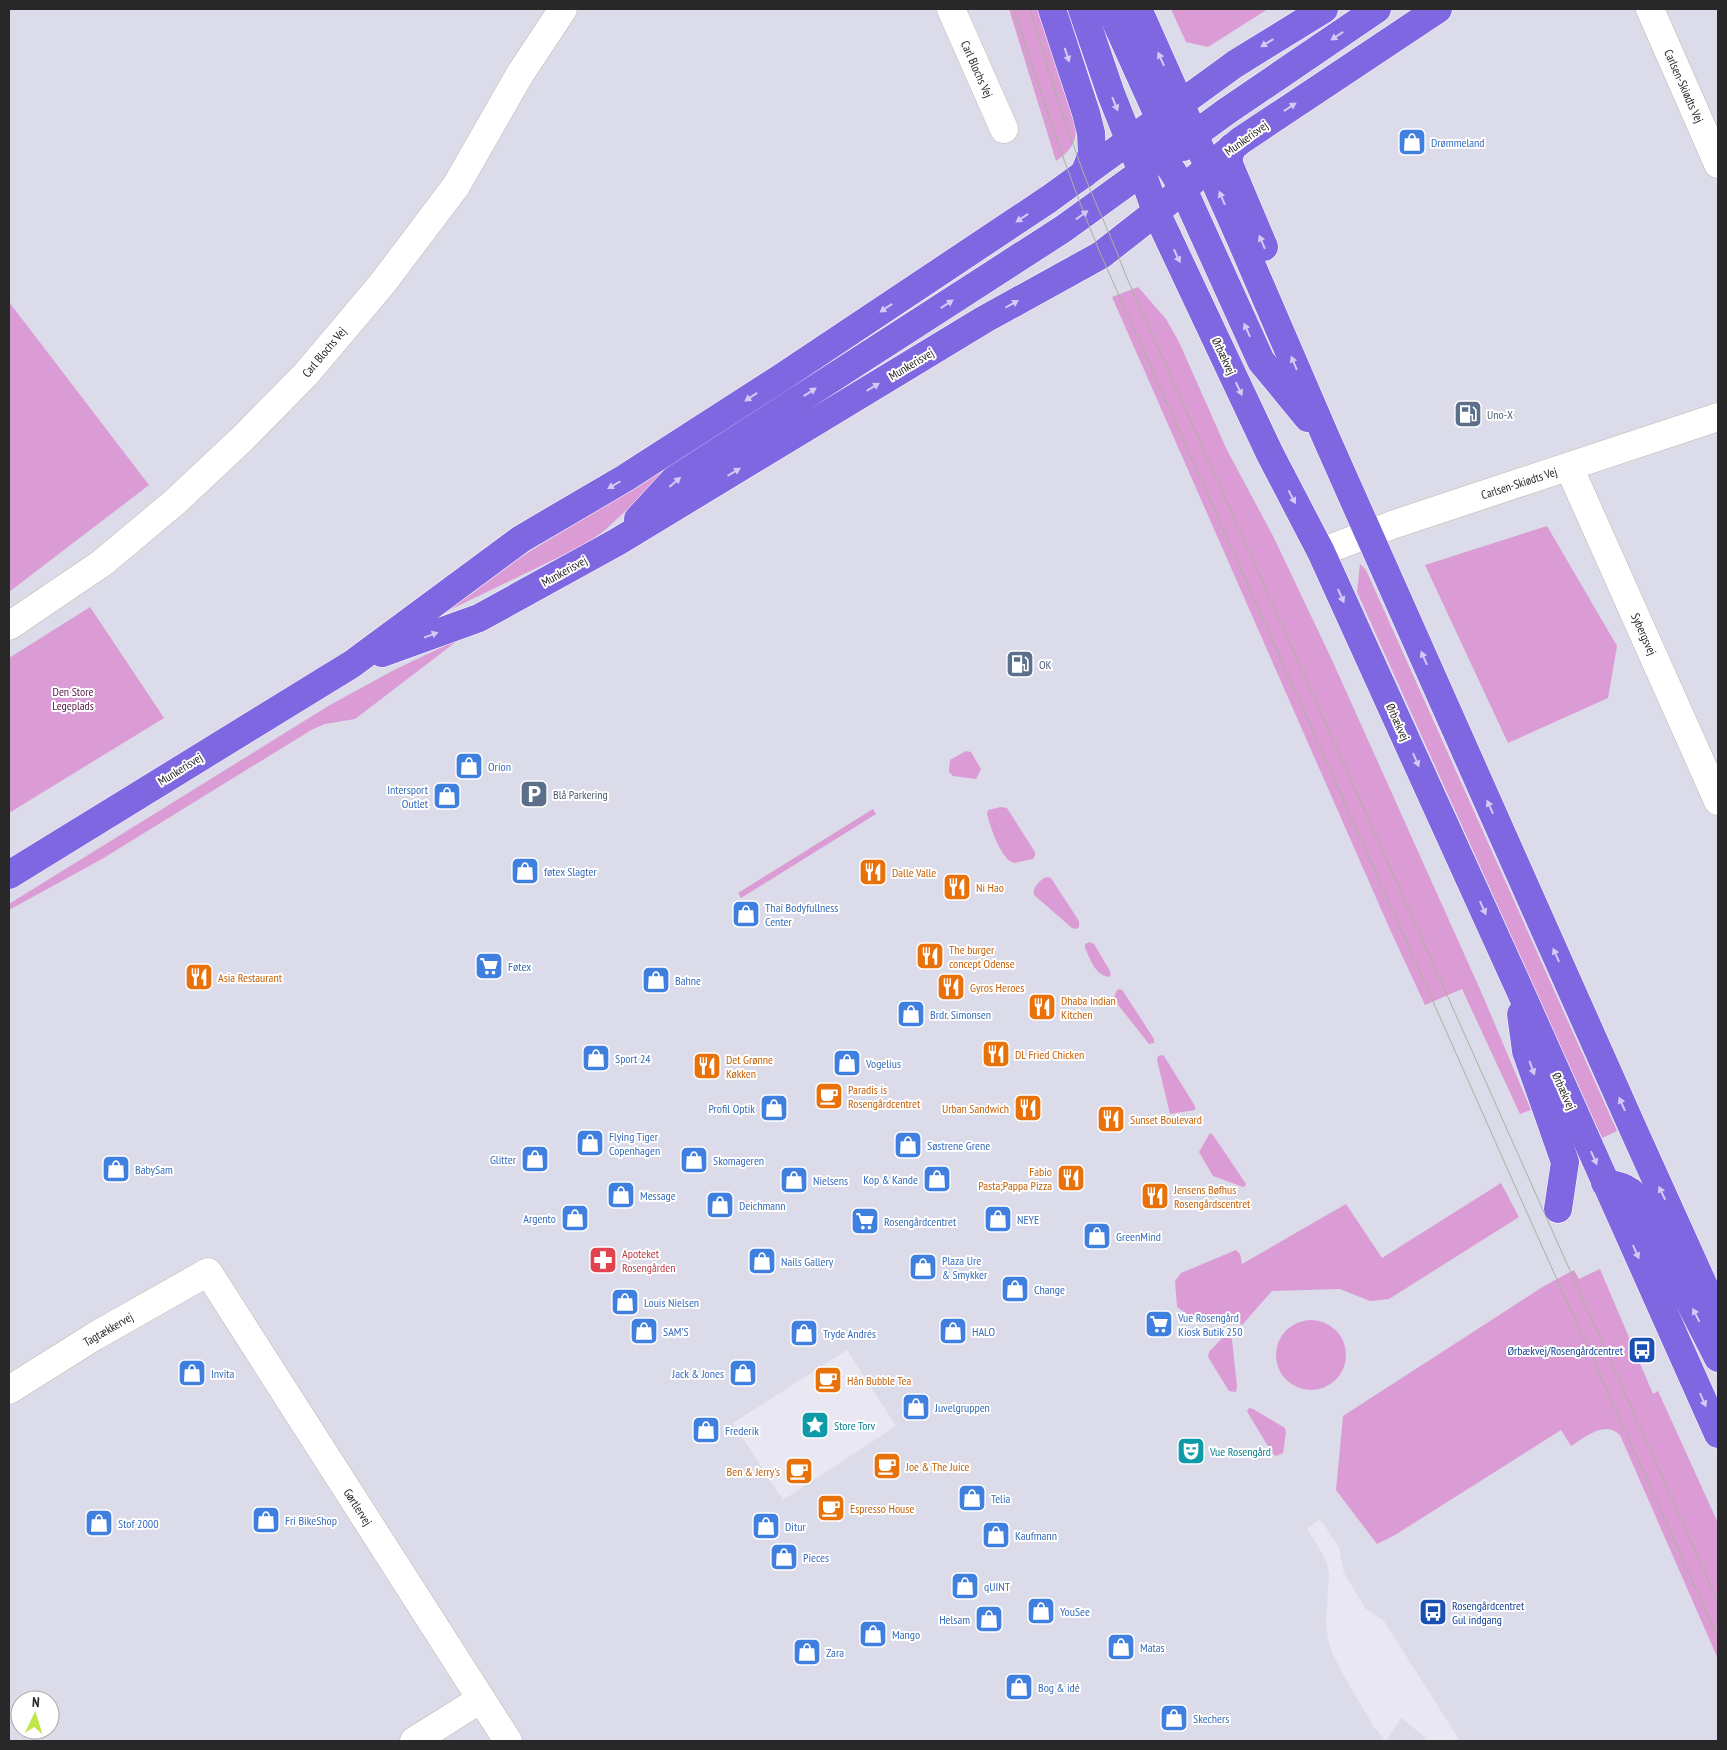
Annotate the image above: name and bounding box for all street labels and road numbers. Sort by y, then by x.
street label: Carl Blochs Vej [958,38,996,100]
street label: Carlsen-Skiødts Vej [1661,47,1707,125]
street label: Munkerisvej [1221,117,1271,159]
street label: Carl Blochs Vej [299,324,349,380]
street label: Ørbækvej [1209,335,1239,377]
street label: Munkerisvej [886,345,936,383]
street label: Carlsen-Skiødts Vej [1479,464,1559,502]
street label: Munkerisvej [539,552,589,590]
street label: Sybergsvej [1628,611,1660,657]
street label: Ørbækvej [1383,701,1413,743]
street label: Munkerisvej [155,749,205,789]
street label: Ørbækvej [1549,1070,1579,1112]
street label: Tagtækkervej [80,1309,136,1349]
street label: Gørtlervej [340,1486,376,1528]

